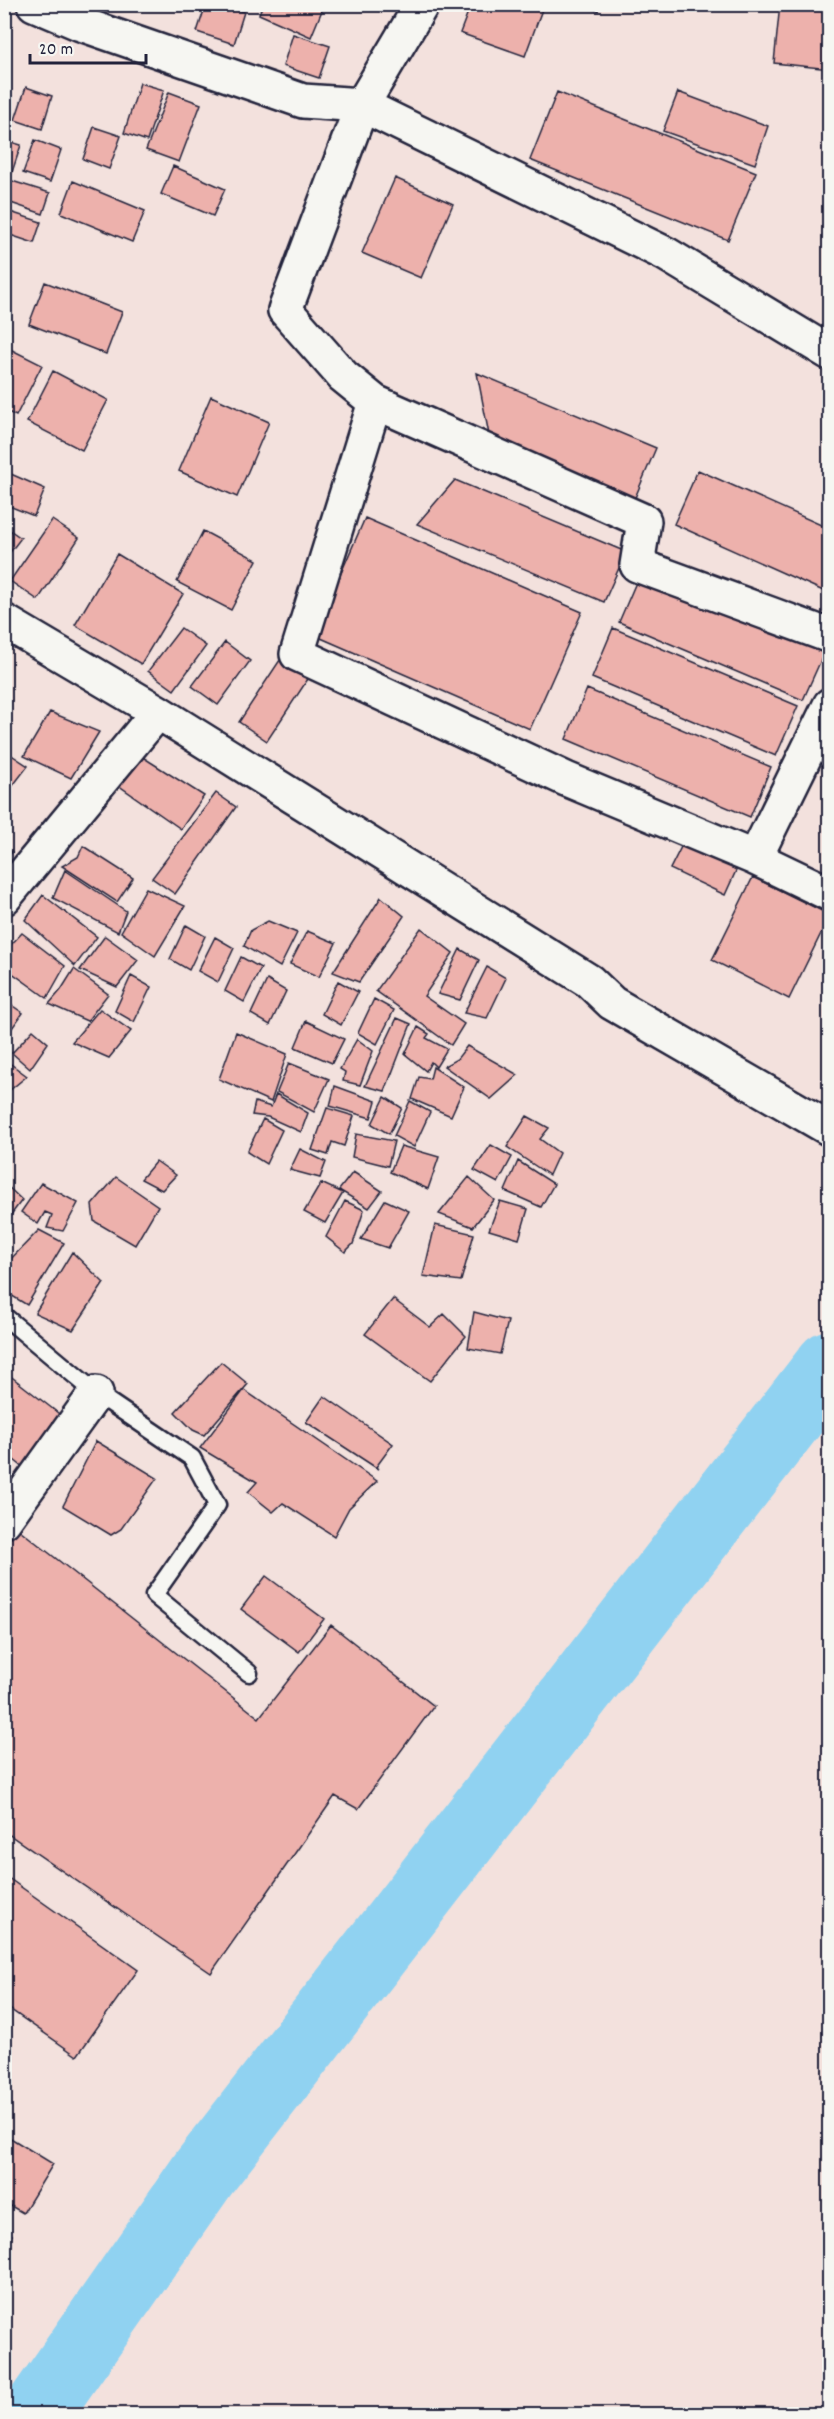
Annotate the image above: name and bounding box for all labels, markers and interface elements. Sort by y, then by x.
scale bar [30,27,146,65]
text: 20 m [39,38,73,63]

